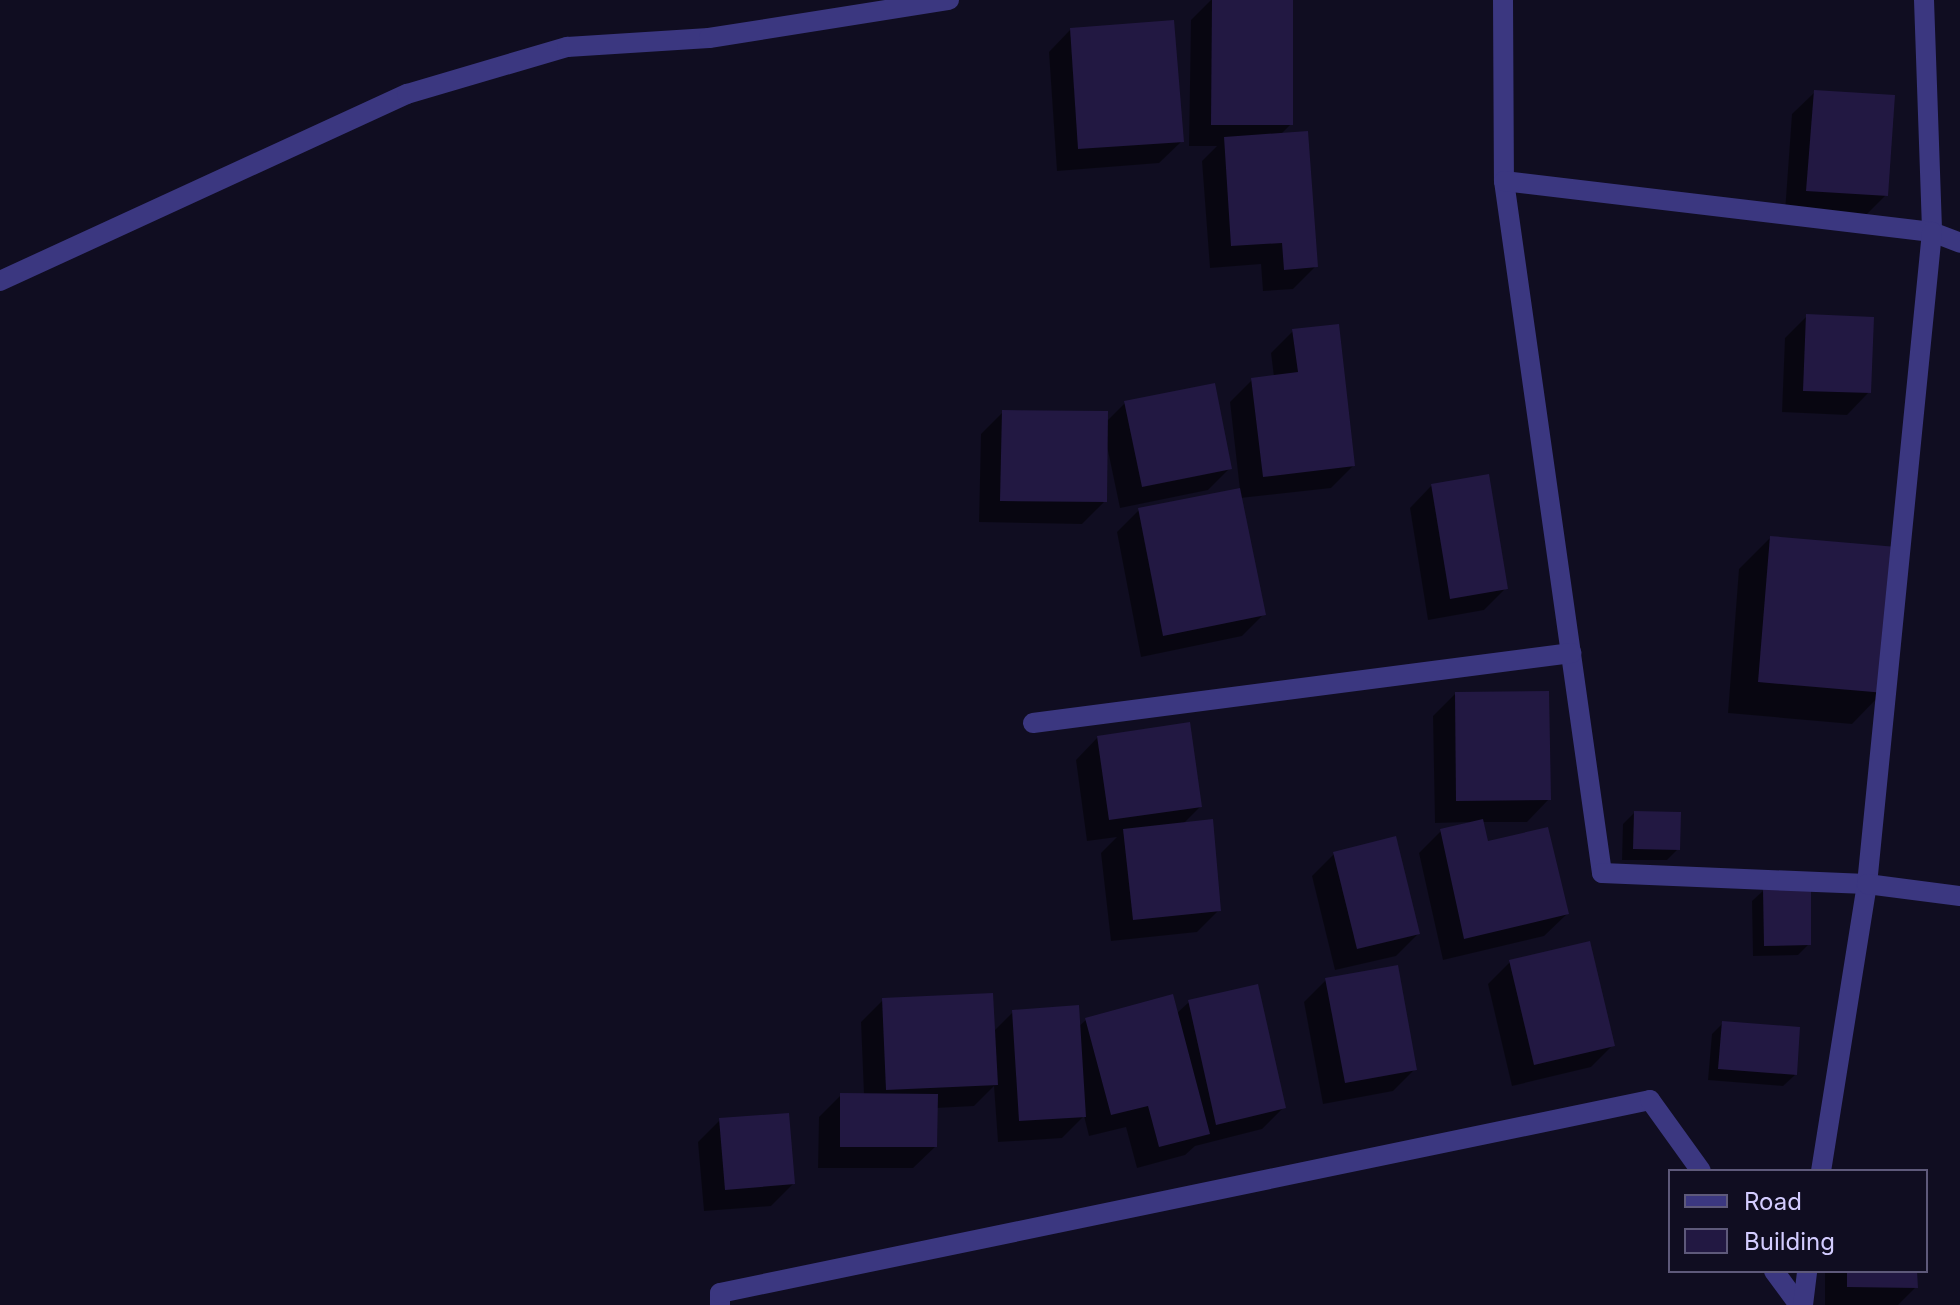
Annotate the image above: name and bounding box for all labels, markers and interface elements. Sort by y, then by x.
legend [1668,1169,1928,1273]
text: Road [1744,1187,1802,1216]
text: Building [1744,1227,1835,1256]

